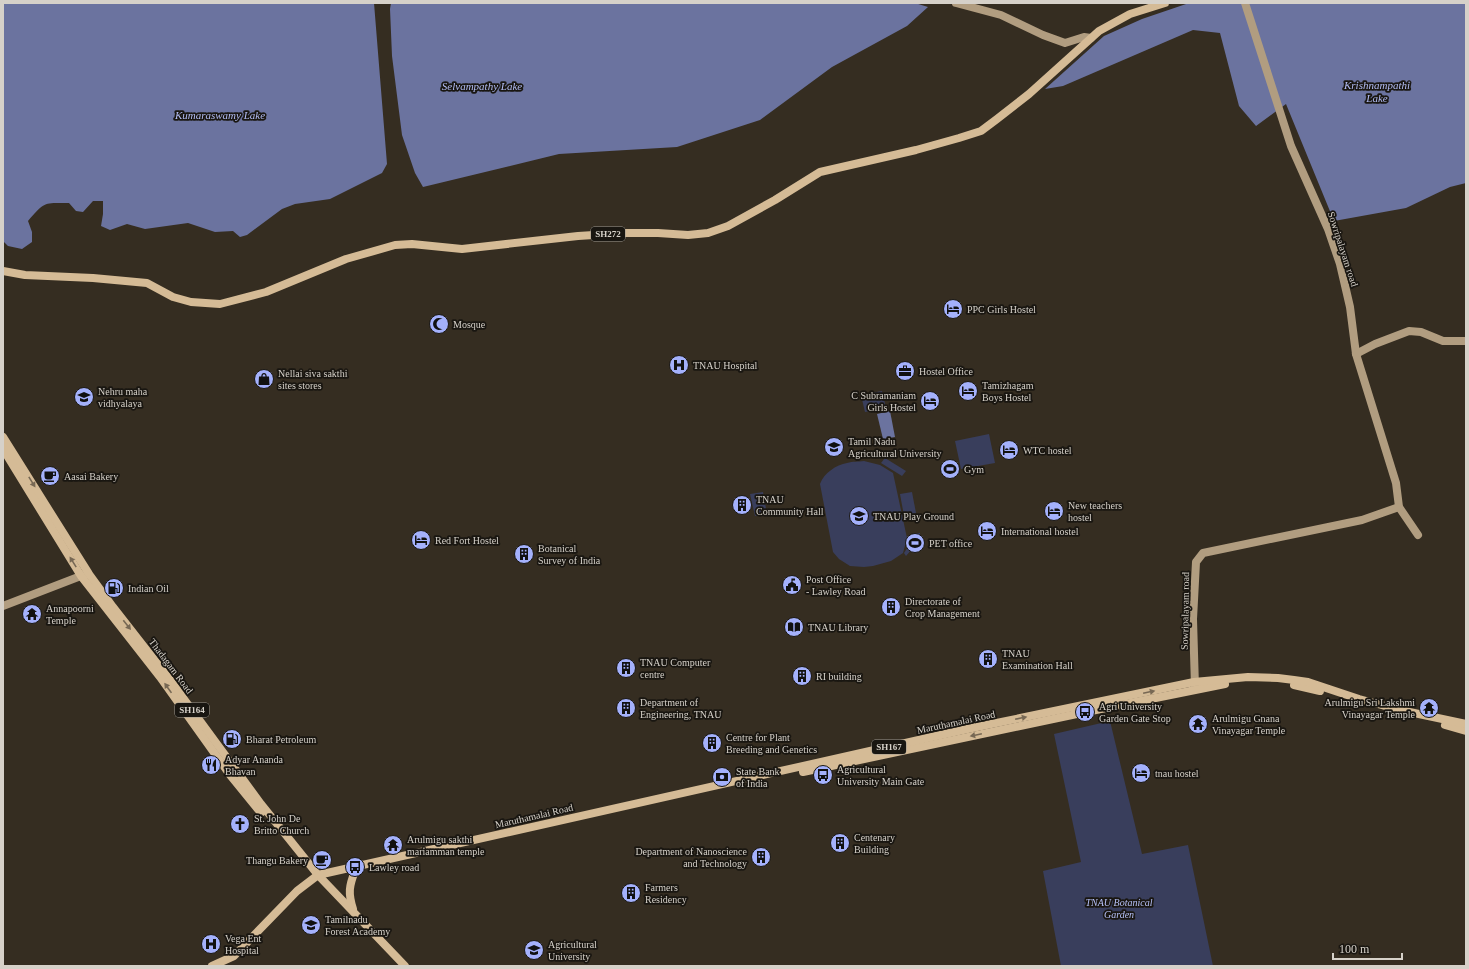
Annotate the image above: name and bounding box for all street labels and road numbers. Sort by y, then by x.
street label: Sowripalayam road [1326,210,1360,288]
road number: SH272 [591,227,625,241]
street label: Sowripalayam road [1179,572,1191,650]
street label: Thadagam Road [147,636,195,696]
road number: SH164 [175,703,209,717]
street label: Maruthamalai Road [916,708,996,736]
road number: SH167 [872,740,906,754]
street label: Maruthamalai Road [494,802,574,830]

